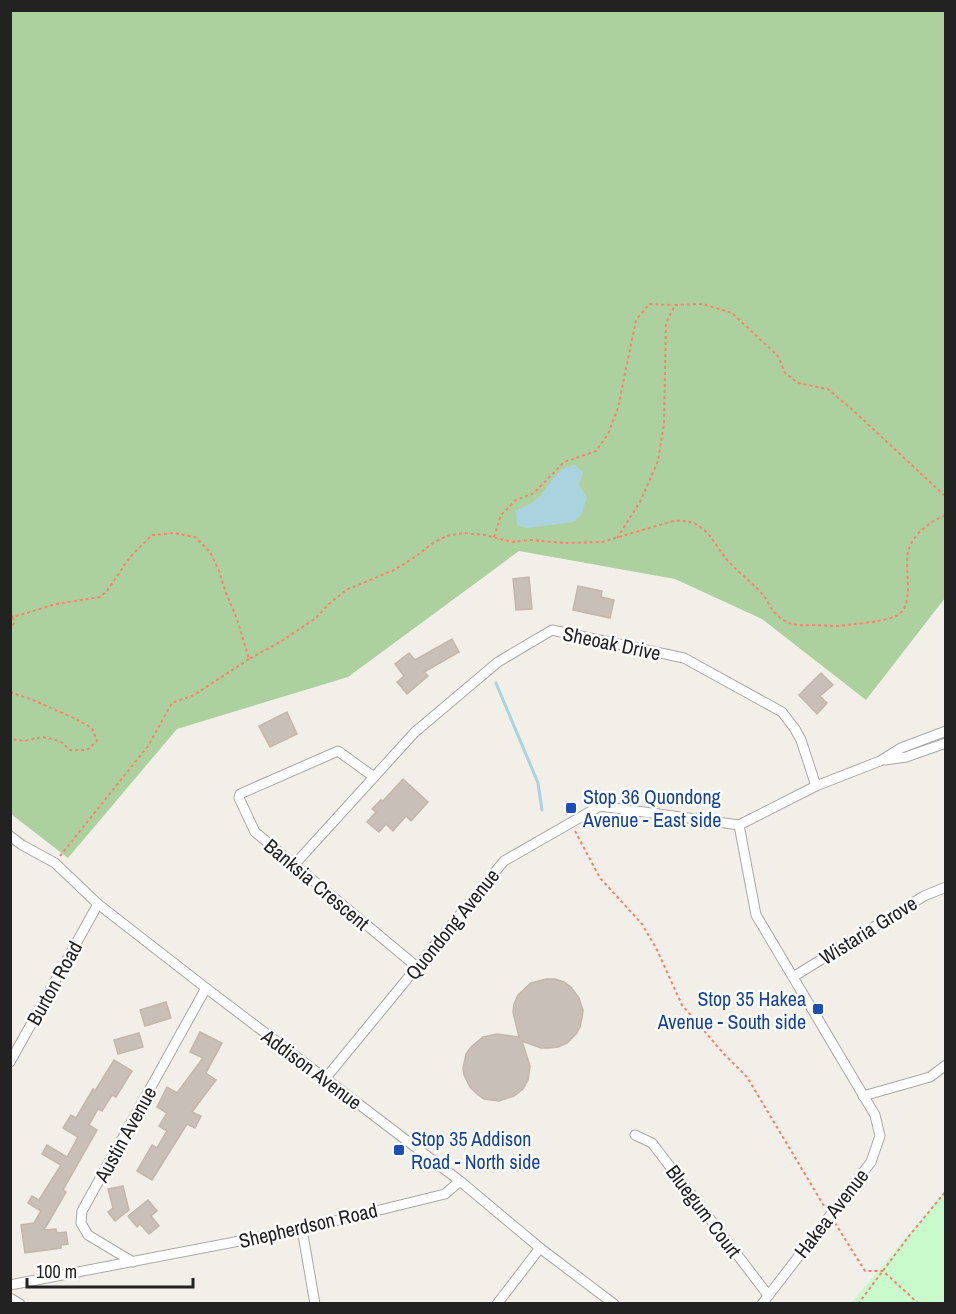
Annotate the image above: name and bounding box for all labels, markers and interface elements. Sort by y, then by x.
street label: Sheoak Drive [561,619,663,667]
place label: Stop 36 Quondong Avenue - East side [582,783,721,833]
marker: Stop 36 Quondong Avenue - East side [564,801,578,815]
street label: Banksia Crescent [259,832,376,936]
street label: Quondong Avenue [399,863,505,985]
street label: Wistaria Grove [814,889,922,971]
street label: Burton Road [20,936,88,1030]
place label: Stop 35 Hakea Avenue - South side [657,985,806,1035]
marker: Stop 35 Hakea Avenue - South side [811,1002,825,1016]
street label: Addison Avenue [255,1022,368,1116]
street label: Austin Avenue [87,1081,162,1188]
place label: Stop 35 Addison Road - North side [411,1125,540,1175]
marker: Stop 35 Addison Road - North side [392,1143,406,1157]
street label: Bluegum Court [660,1159,748,1263]
street label: Hakea Avenue [788,1163,874,1263]
street label: Shepherdson Road [236,1196,380,1254]
scale bar [27,1251,194,1289]
text: 100 m [36,1259,77,1284]

